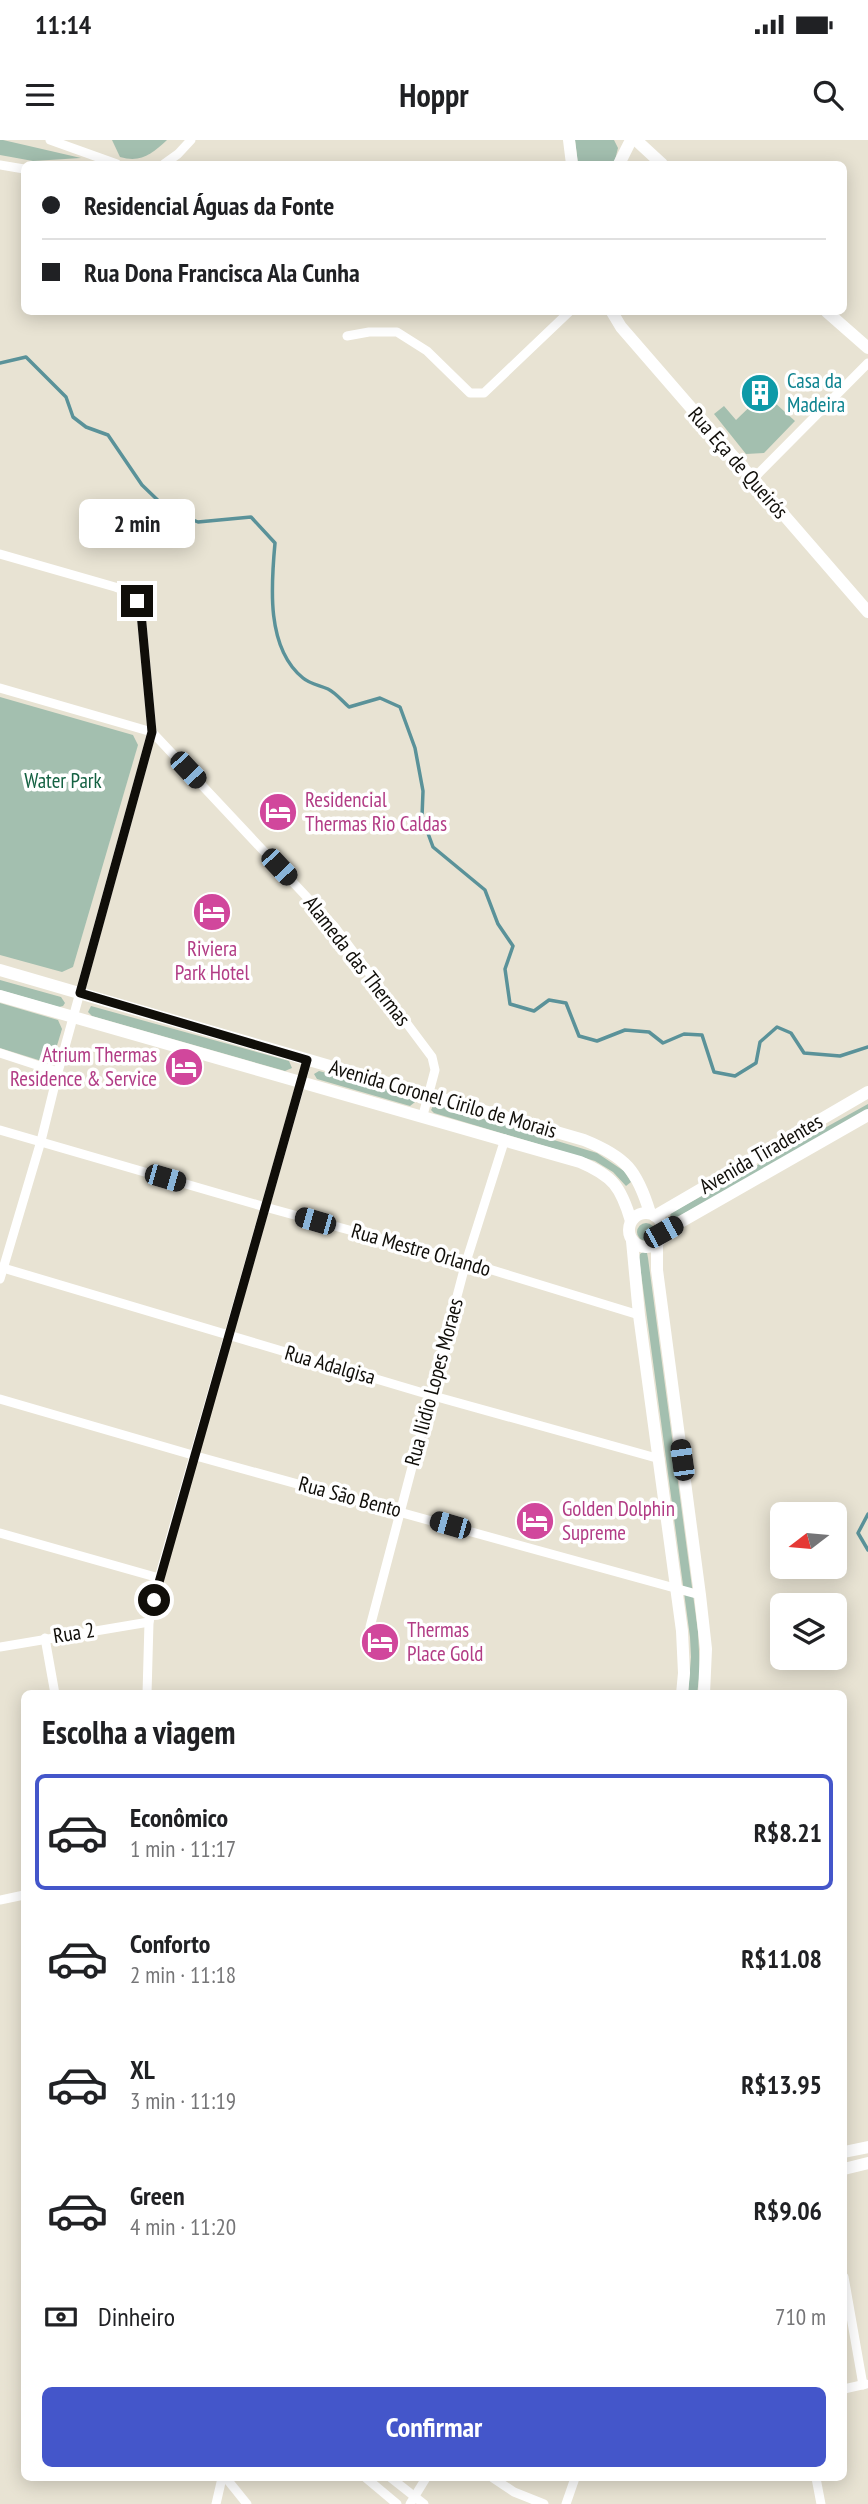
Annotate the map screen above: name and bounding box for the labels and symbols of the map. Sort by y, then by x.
place label: Casa da Madeira [787,367,845,418]
building icon: Casa da Madeira [739,372,781,414]
street label: Rua Eça de Queirós [682,401,794,524]
callout: 2 min [79,500,195,548]
route end [121,585,153,617]
car [166,747,211,793]
park label: Water Park [24,767,102,794]
place label: Residencial Thermas Rio Caldas [305,786,447,837]
hotel icon: Residencial Thermas Rio Caldas [257,791,299,833]
car [257,844,302,890]
street label: Alameda das Thermas [298,890,417,1031]
hotel icon: Riviera Park Hotel [191,891,233,933]
place label: Riviera Park Hotel [175,935,249,986]
place label: Atrium Thermas Residence & Service [10,1041,157,1092]
hotel icon: Atrium Thermas Residence & Service [163,1046,205,1088]
street label: Avenida Coronel Cirilo de Morais [326,1053,560,1144]
street label: Avenida Tiradentes [694,1107,827,1200]
car [142,1162,189,1194]
car [292,1205,339,1237]
car [640,1213,687,1251]
street label: Rua Mestre Orlando [348,1217,494,1282]
street label: Rua Ilidio Lopes Moraes [398,1295,469,1469]
street label: Rua Adalgisa [282,1339,379,1390]
car [669,1438,696,1482]
street label: Rua São Bento [296,1470,405,1523]
place label: Golden Dolphin Supreme [562,1495,675,1546]
hotel icon: Golden Dolphin Supreme [514,1500,556,1542]
north arrow [770,1502,847,1578]
car [427,1509,474,1541]
route start [138,1584,170,1616]
street label: Rua 2 [51,1616,97,1649]
place label: Thermas Place Gold [407,1616,483,1667]
hotel icon: Thermas Place Gold [359,1621,401,1663]

